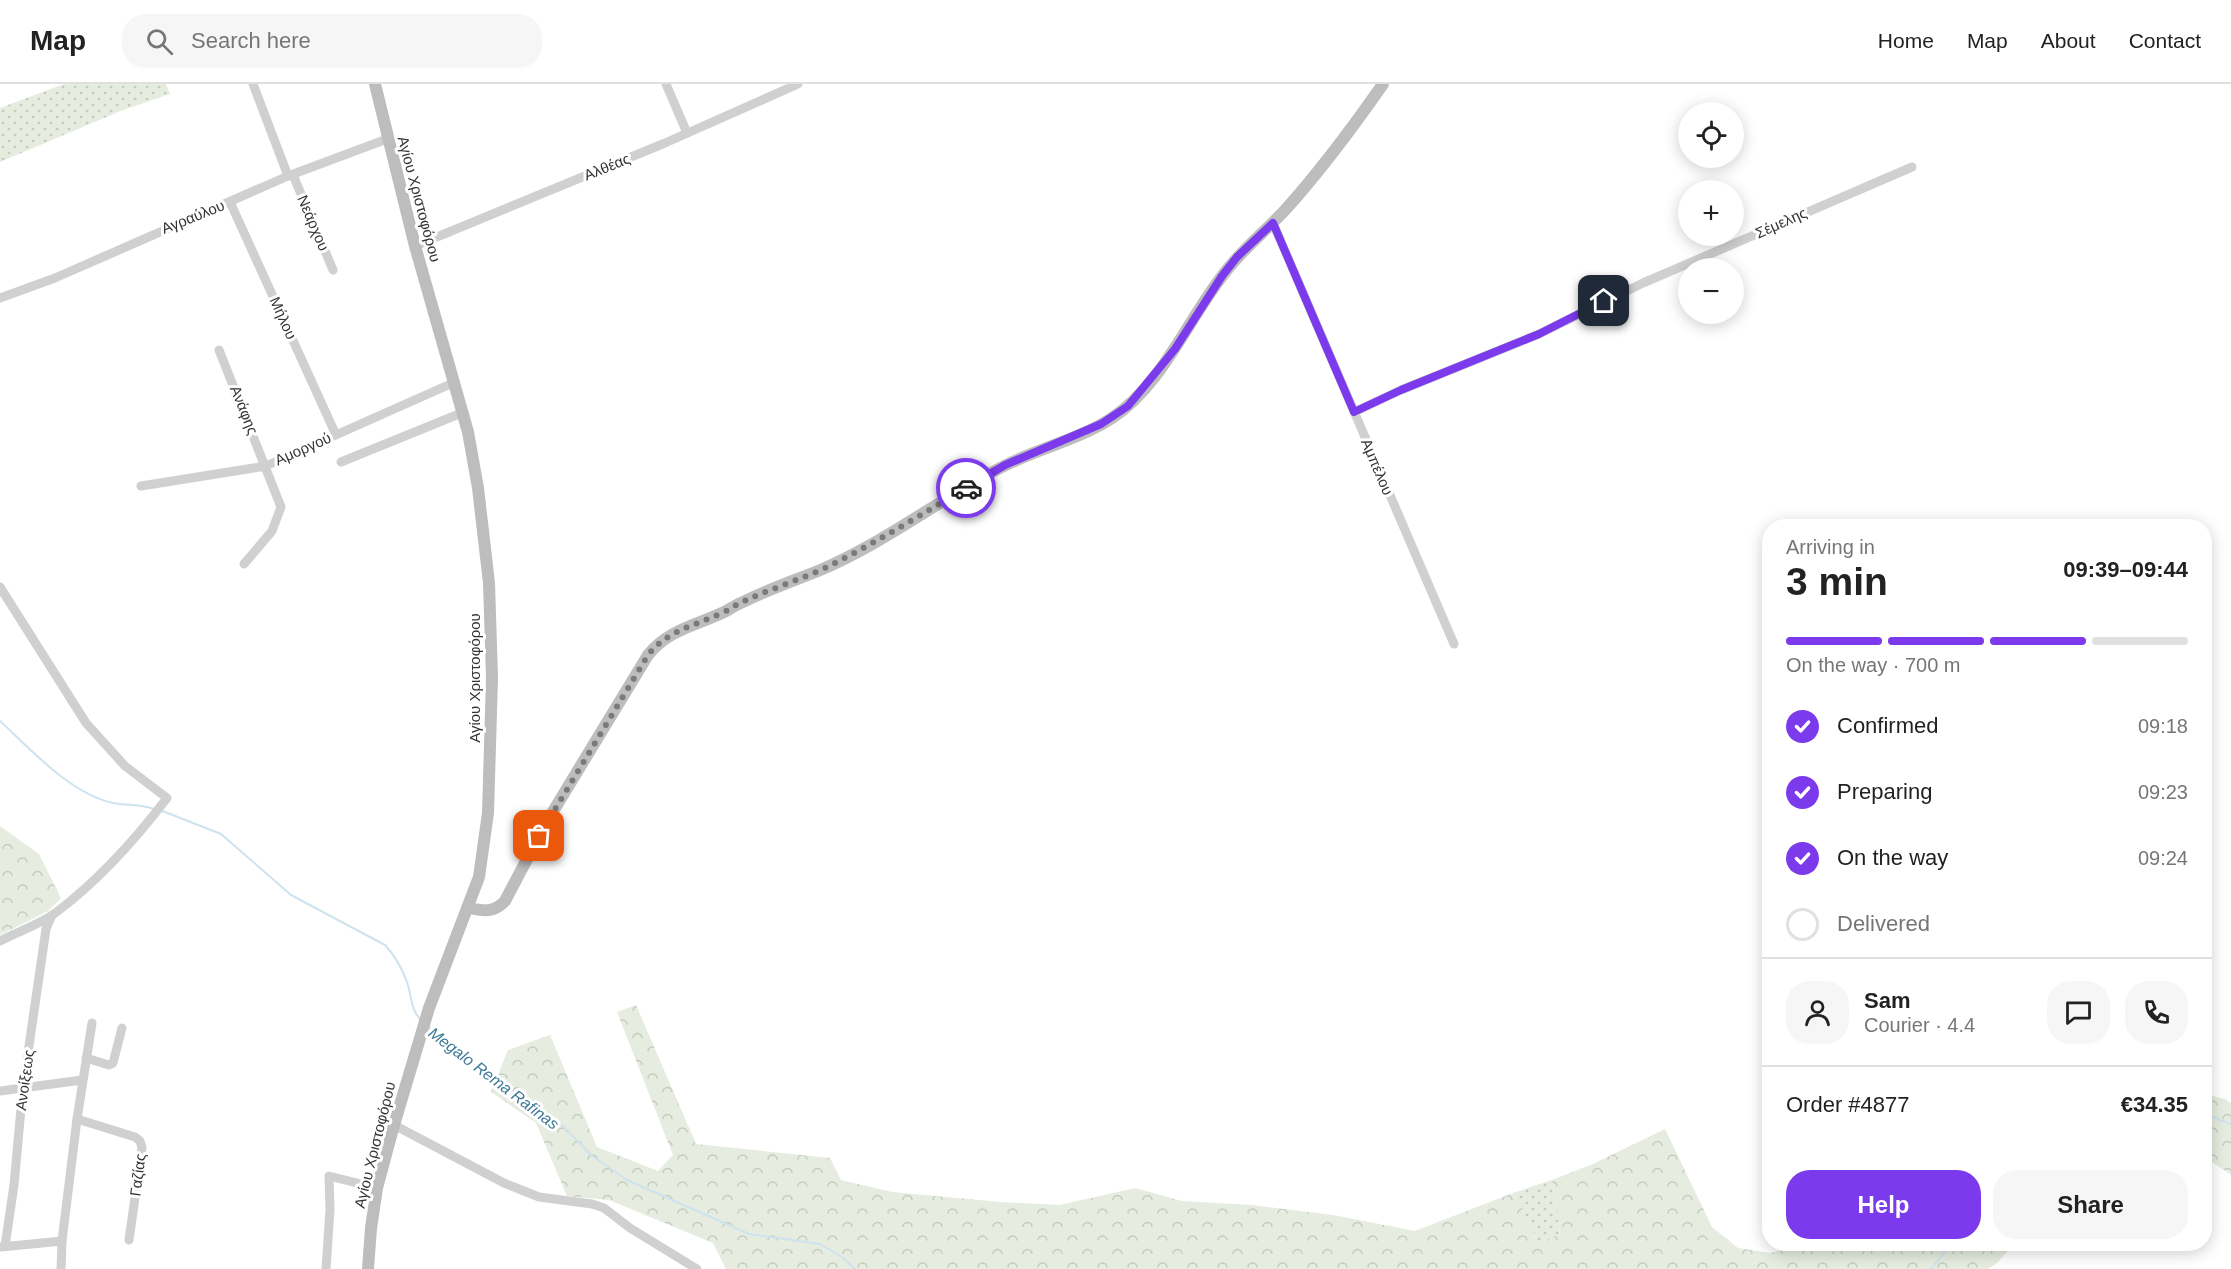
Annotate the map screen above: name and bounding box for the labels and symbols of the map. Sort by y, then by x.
street label: Αγίου Χριστοφόρου [394,134,444,264]
street label: Αλθέας [581,150,632,183]
street label: Νεάρχου [294,192,333,253]
street label: Αγραύλου [159,196,227,237]
street label: Σέμελης [1753,204,1809,241]
pin [1578,275,1629,326]
street label: Μήλου [267,294,300,342]
street label: Ανάφης [227,383,262,437]
street label: Αμοργού [272,429,333,468]
street label: Αμπέλου [1358,436,1397,498]
courier [936,458,996,518]
street label: Αγίου Χριστοφόρου [466,613,483,743]
pin [513,810,564,861]
water label: Megalo Rema Rafinas [425,1024,562,1133]
street label: Ανοίξεως [12,1048,37,1111]
street label: Αγίου Χριστοφόρου [351,1080,398,1210]
street label: Γαζίας [126,1153,149,1197]

